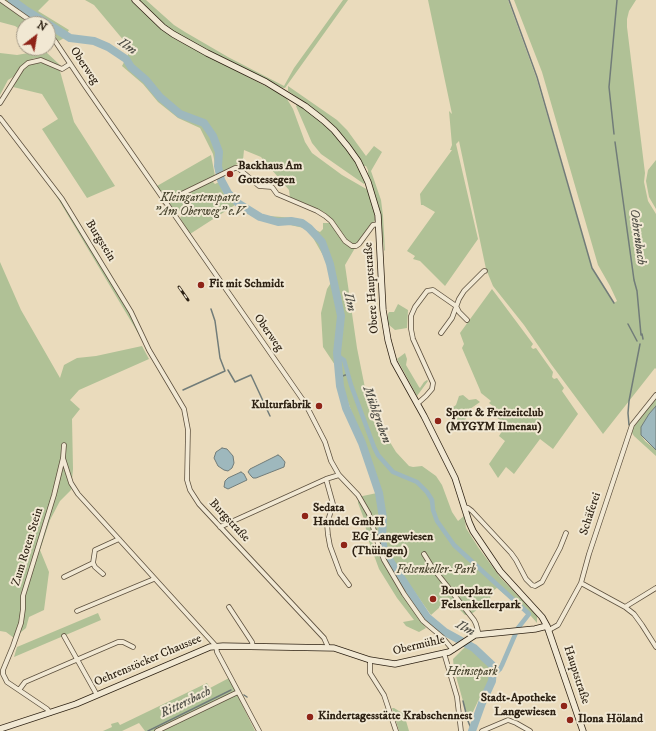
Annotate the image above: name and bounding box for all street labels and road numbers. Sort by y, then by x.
street label: Oberweg [66,45,102,87]
street label: Burgstein [82,218,118,264]
street label: Obere Hauptstraße [362,242,382,334]
street label: Oberweg [250,312,286,354]
street label: Schäferei [577,491,605,537]
street label: Burgstraße [206,497,252,545]
street label: Zum Roten Stein [9,506,47,588]
street label: Oehrenstöcker Chaussee [92,632,204,690]
street label: Obermühle [391,633,447,659]
street label: Hauptstraße [560,644,592,706]

